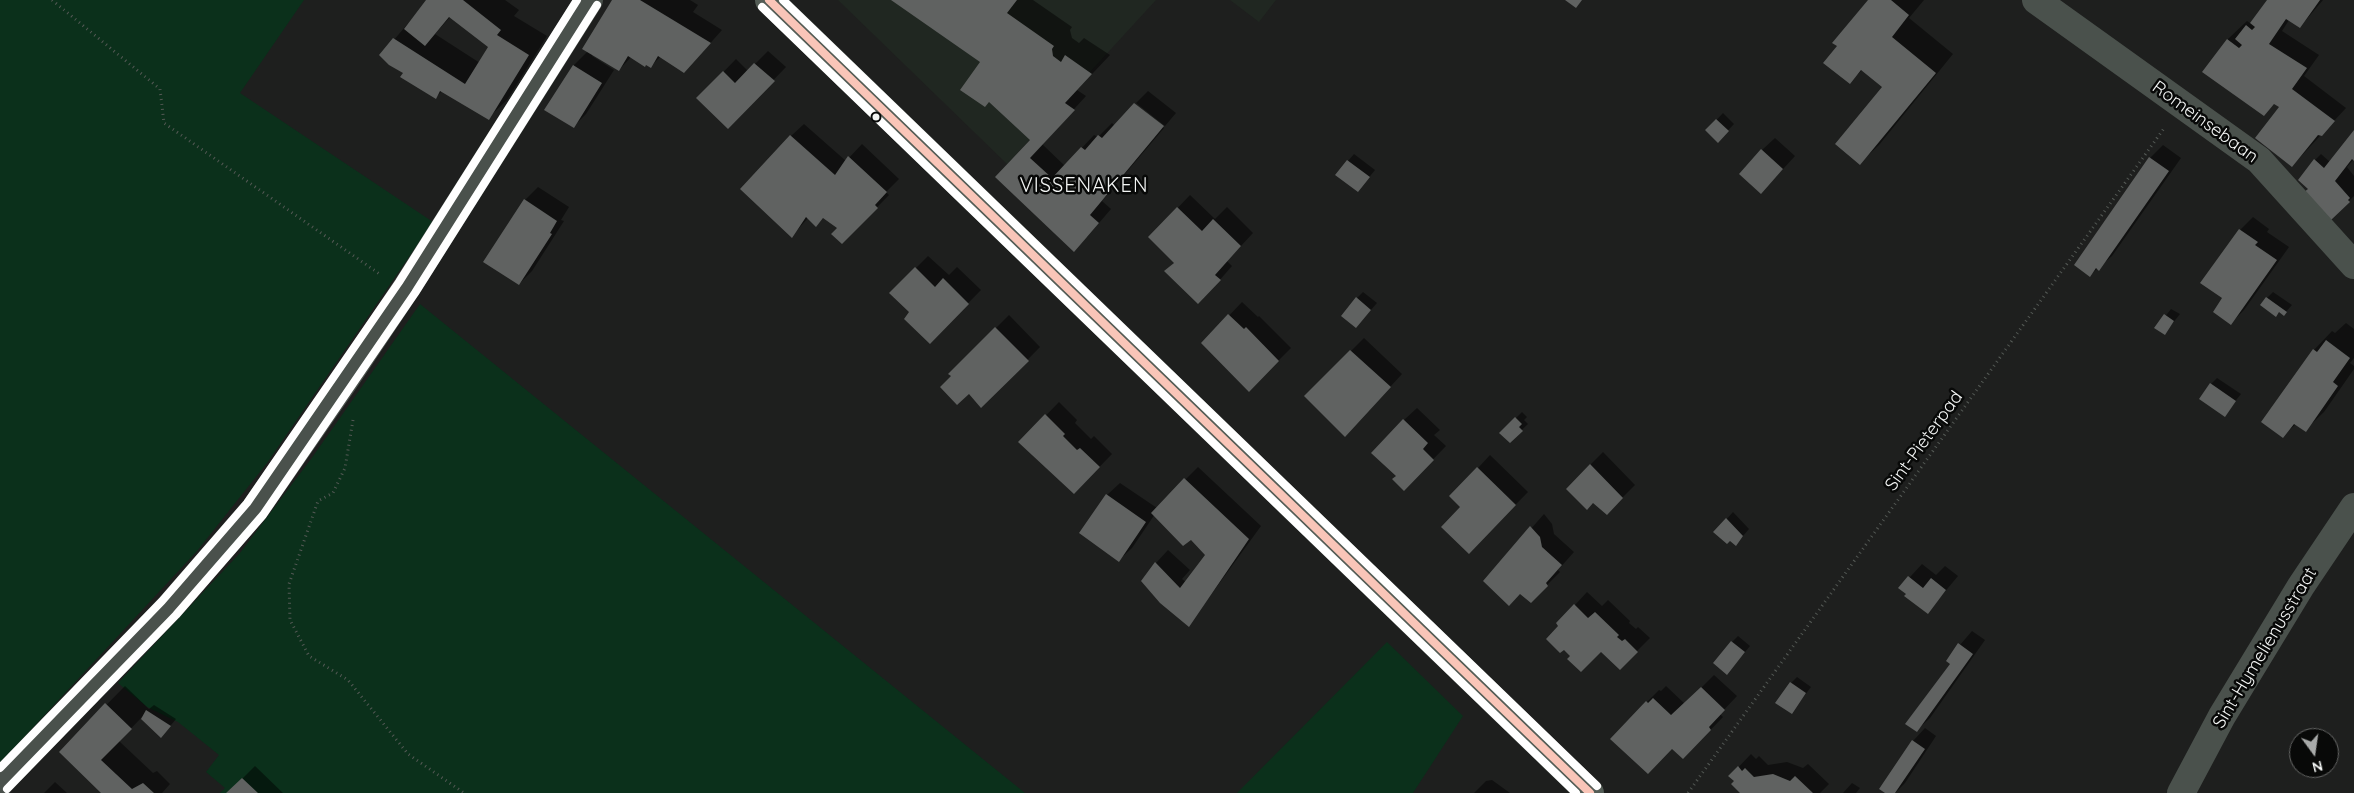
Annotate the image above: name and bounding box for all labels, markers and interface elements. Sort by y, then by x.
street label: Romeinsebaan [2148,76,2262,168]
unlabelled marker [871,112,881,122]
district label: VISSENAKEN [1018,174,1150,198]
street label: Sint-Pieterpad [1881,387,1967,495]
street label: Sint-Hymelienusstraat [2208,564,2322,732]
north arrow [2289,728,2339,778]
text: N [2310,757,2325,777]

